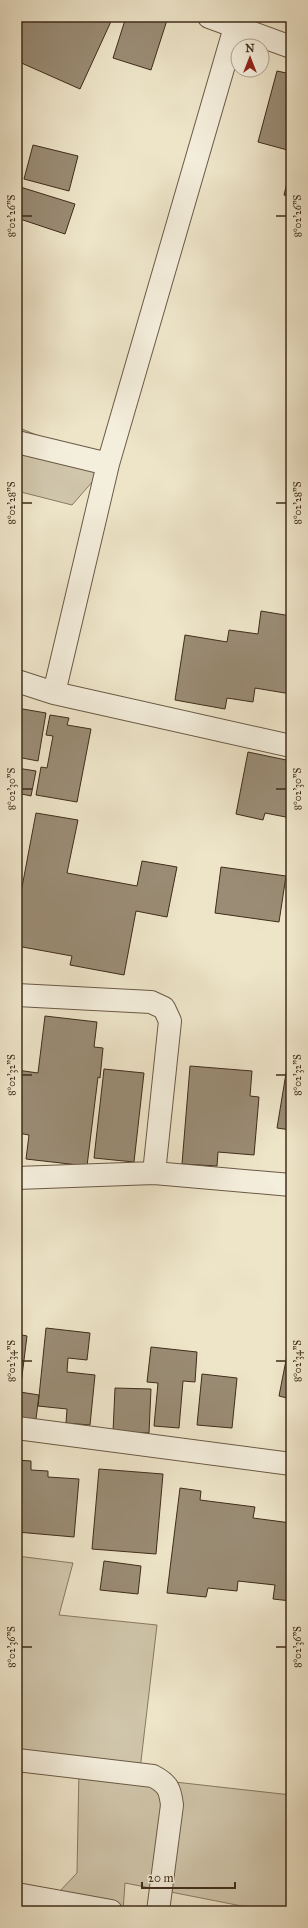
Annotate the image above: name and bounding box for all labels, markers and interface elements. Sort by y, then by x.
north arrow [230,38,270,78]
text: N [245,42,255,55]
text: 8°02'26"S [6,194,18,237]
text: 8°02'26"S [292,194,304,237]
text: 8°02'28"S [6,481,18,524]
text: 8°02'28"S [292,481,304,524]
text: 8°02'30"S [6,768,18,810]
text: 8°02'30"S [292,768,304,810]
text: 8°02'32"S [6,1054,18,1096]
text: 8°02'32"S [292,1054,304,1096]
text: 8°02'34"S [6,1340,18,1382]
text: 8°02'34"S [292,1340,304,1382]
text: 8°02'36"S [6,1626,18,1668]
text: 8°02'36"S [292,1626,304,1668]
scale bar [142,1864,235,1890]
text: 20 m [148,1871,174,1885]

